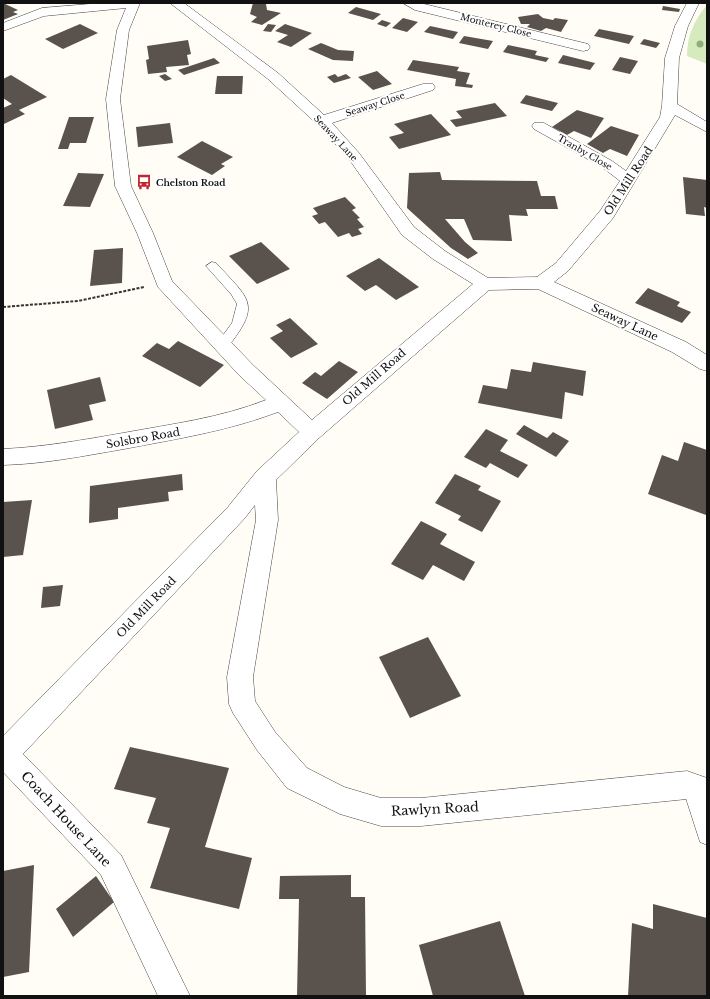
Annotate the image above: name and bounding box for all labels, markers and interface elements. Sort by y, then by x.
street label: Monterey Close [459,11,533,39]
street label: Seaway Close [344,89,406,119]
street label: Seaway Lane [312,113,360,163]
street label: Tranby Close [556,132,614,172]
street label: Old Mill Road [600,143,656,218]
bus stop icon: Chelston Road [135,173,153,191]
place label: Chelston Road [156,177,226,188]
street label: Seaway Lane [589,300,661,344]
street label: Old Mill Road [339,345,409,408]
street label: Solsbro Road [105,425,182,451]
street label: Old Mill Road [113,573,179,641]
street label: Coach House Lane [17,768,115,870]
street label: Rawlyn Road [391,798,480,820]

